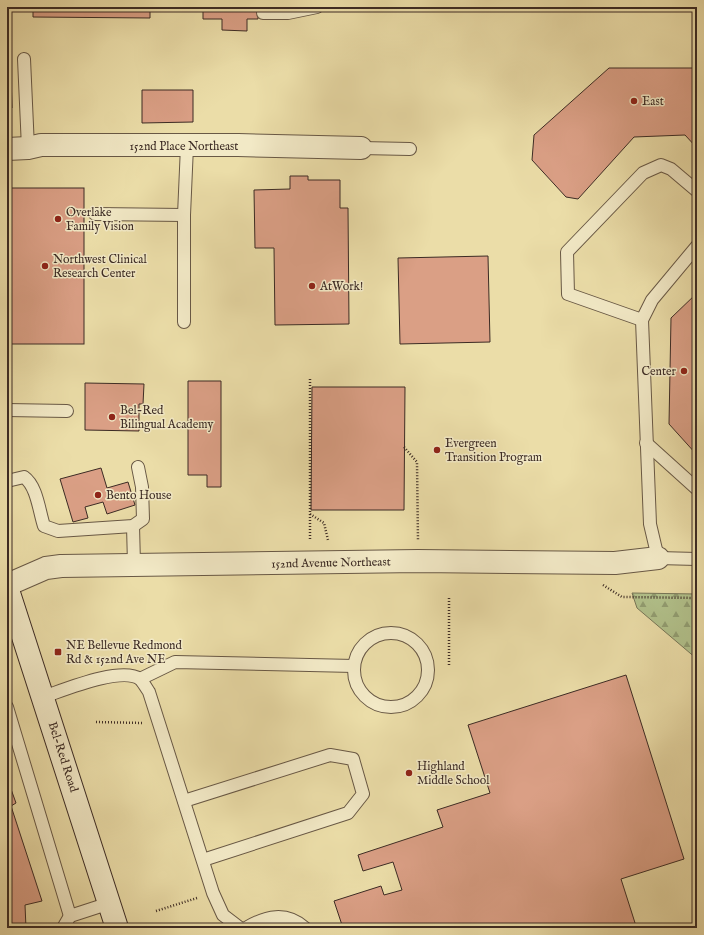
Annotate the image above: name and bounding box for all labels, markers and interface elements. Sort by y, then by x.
place label: East [642,94,664,109]
marker: East [629,96,639,106]
street label: 152nd Place Northeast [130,139,238,154]
place label: Overlake Family Vision [66,205,135,234]
marker: Overlake Family Vision [53,214,63,224]
place label: Northwest Clinical Research Center [53,252,147,281]
marker: Northwest Clinical Research Center [40,261,50,271]
place label: AtWork! [319,279,363,294]
marker: AtWork! [307,281,317,291]
place label: Center [642,364,677,379]
marker: Center [679,366,689,376]
place label: Bel-Red Bilingual Academy [120,403,213,432]
marker: Bel-Red Bilingual Academy [107,412,117,422]
place label: Evergreen Transition Program [445,436,542,465]
marker: Evergreen Transition Program [432,445,442,455]
place label: Bento House [106,488,172,503]
marker: Bento House [93,490,103,500]
street label: 152nd Avenue Northeast [271,554,391,572]
place label: NE Bellevue Redmond Rd & 152nd Ave NE [66,638,182,667]
marker: NE Bellevue Redmond Rd & 152nd Ave NE [53,647,63,657]
street label: Bel-Red Road [45,720,82,795]
place label: Highland Middle School [417,759,490,788]
marker: Highland Middle School [404,768,414,778]

